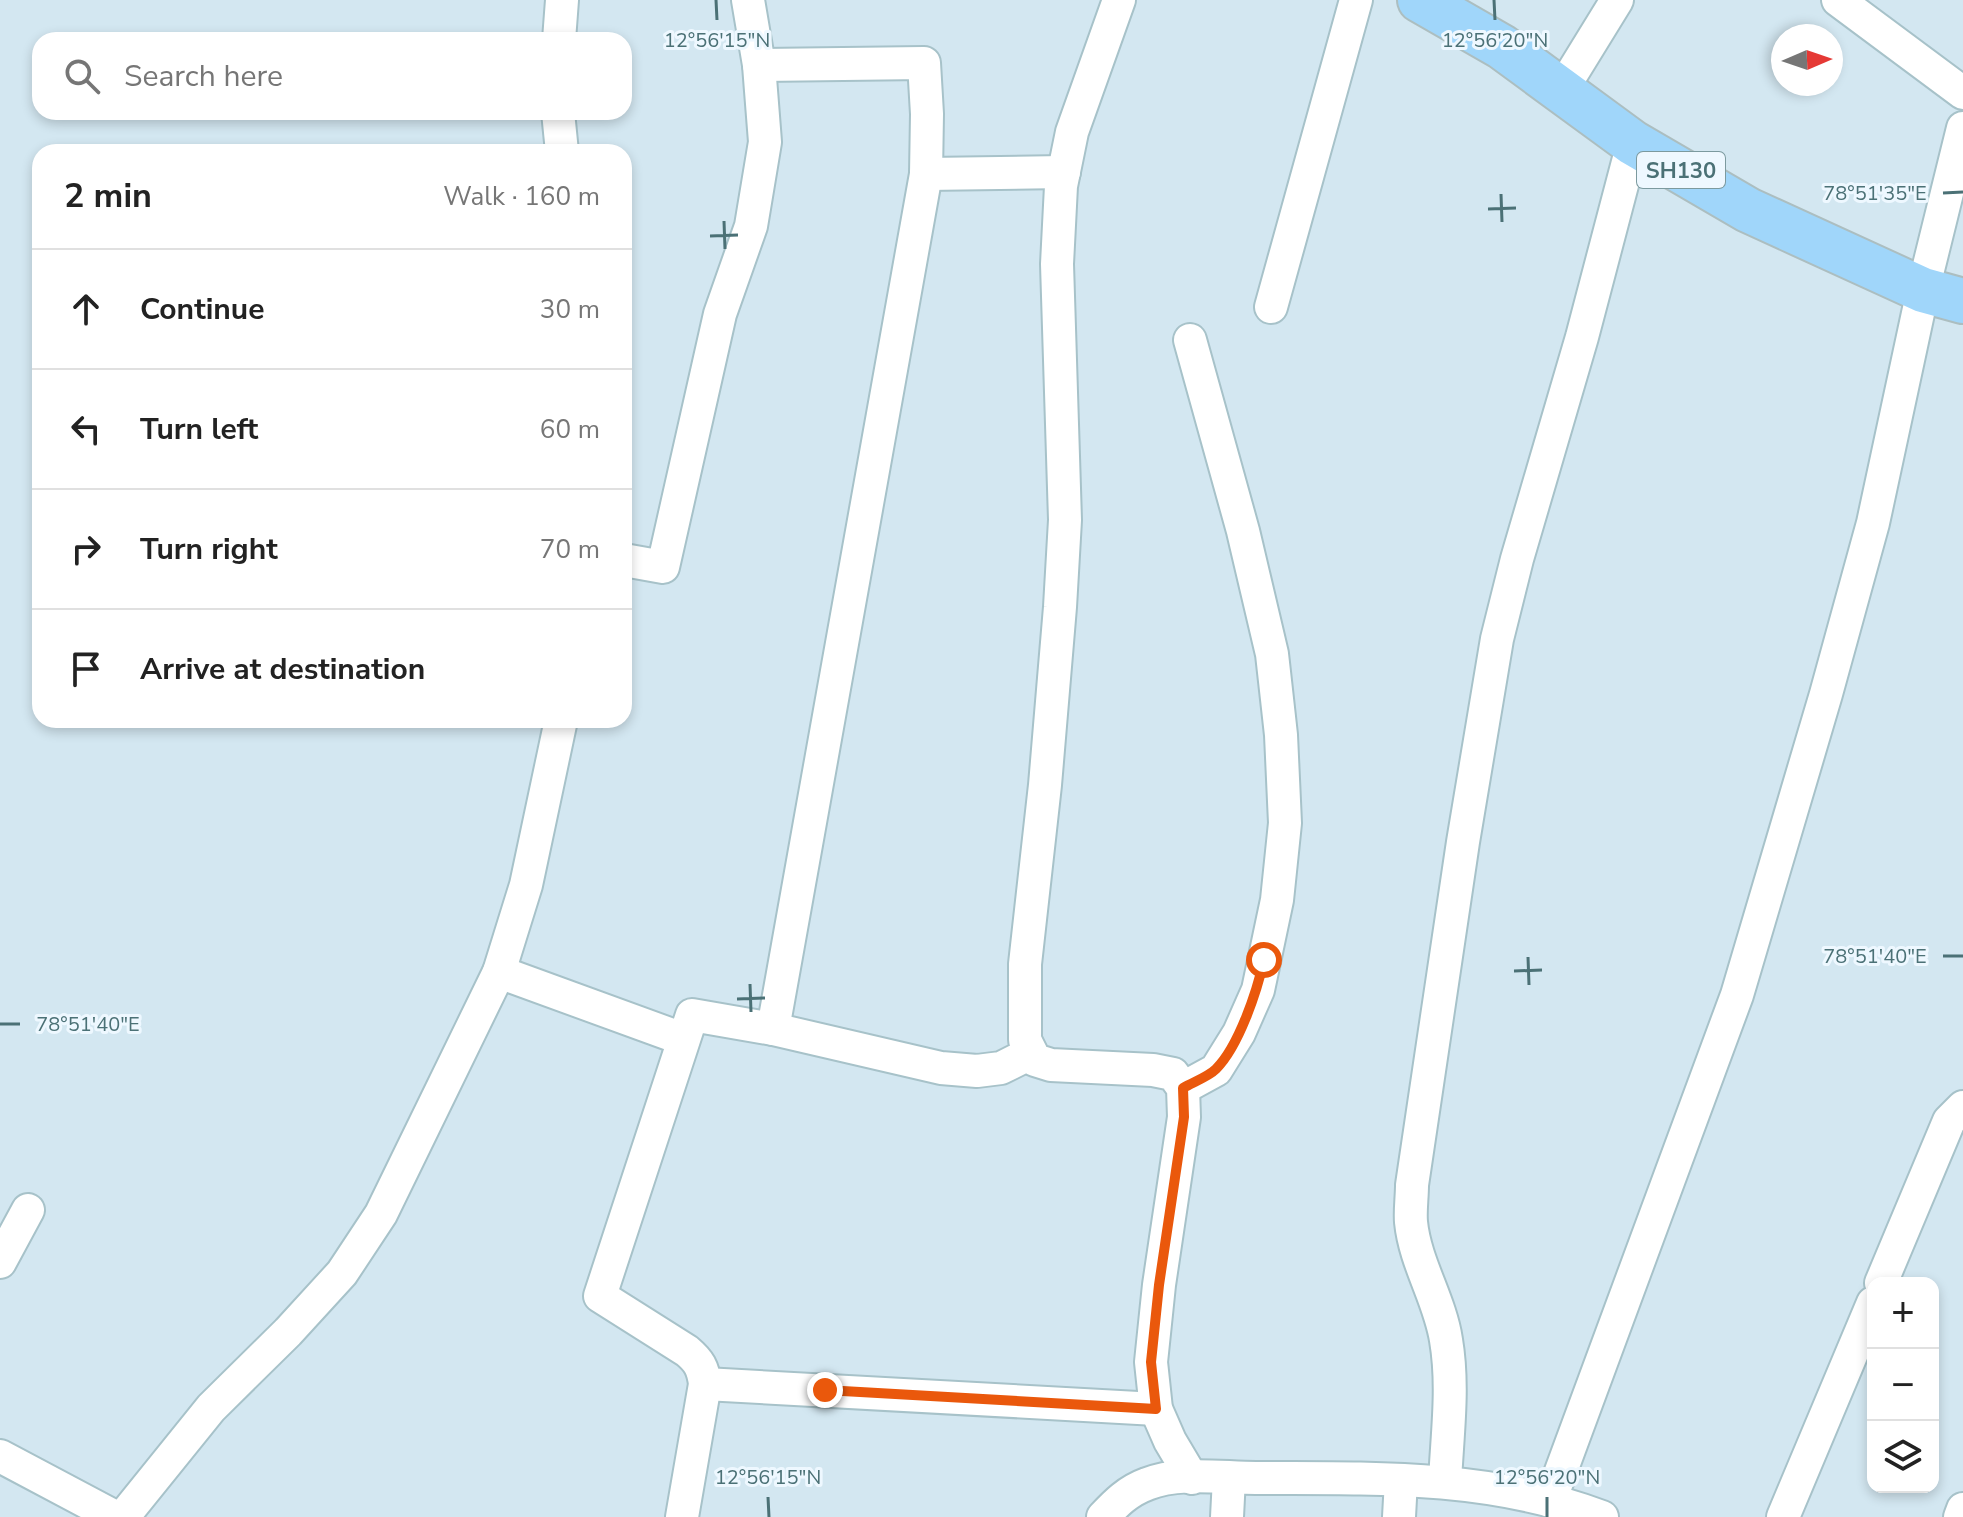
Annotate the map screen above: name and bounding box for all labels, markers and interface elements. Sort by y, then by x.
north arrow [1771,24,1843,96]
text: 12°56'15"N [664,27,770,54]
text: 12°56'20"N [1442,27,1548,54]
search box [32,32,632,120]
icon: search [60,54,104,98]
text: Search here [124,56,283,97]
road number: SH130 [1637,152,1725,188]
text: 2 min [64,173,152,219]
text: Walk · 160 m [443,179,600,214]
text: 78°51'35"E [1823,180,1927,207]
icon: ahead [64,287,108,331]
text: Continue [140,289,265,330]
text: 30 m [540,292,600,327]
icon: left [64,407,108,451]
text: Turn left [140,409,258,450]
text: 60 m [540,412,600,447]
icon: right [64,527,108,571]
text: Turn right [140,529,278,570]
text: 70 m [540,532,600,567]
icon: arrive [64,647,108,691]
text: Arrive at destination [140,649,425,690]
route start [1246,942,1282,978]
text: 78°51'40"E [1823,943,1927,970]
text: 78°51'40"E [36,1011,140,1038]
map controls [1867,1277,1939,1493]
button: + [1867,1277,1939,1349]
button: − [1867,1349,1939,1421]
route end [807,1372,843,1408]
button: layers [1867,1421,1939,1493]
text: 12°56'15"N [715,1464,821,1491]
text: 12°56'20"N [1494,1464,1600,1491]

